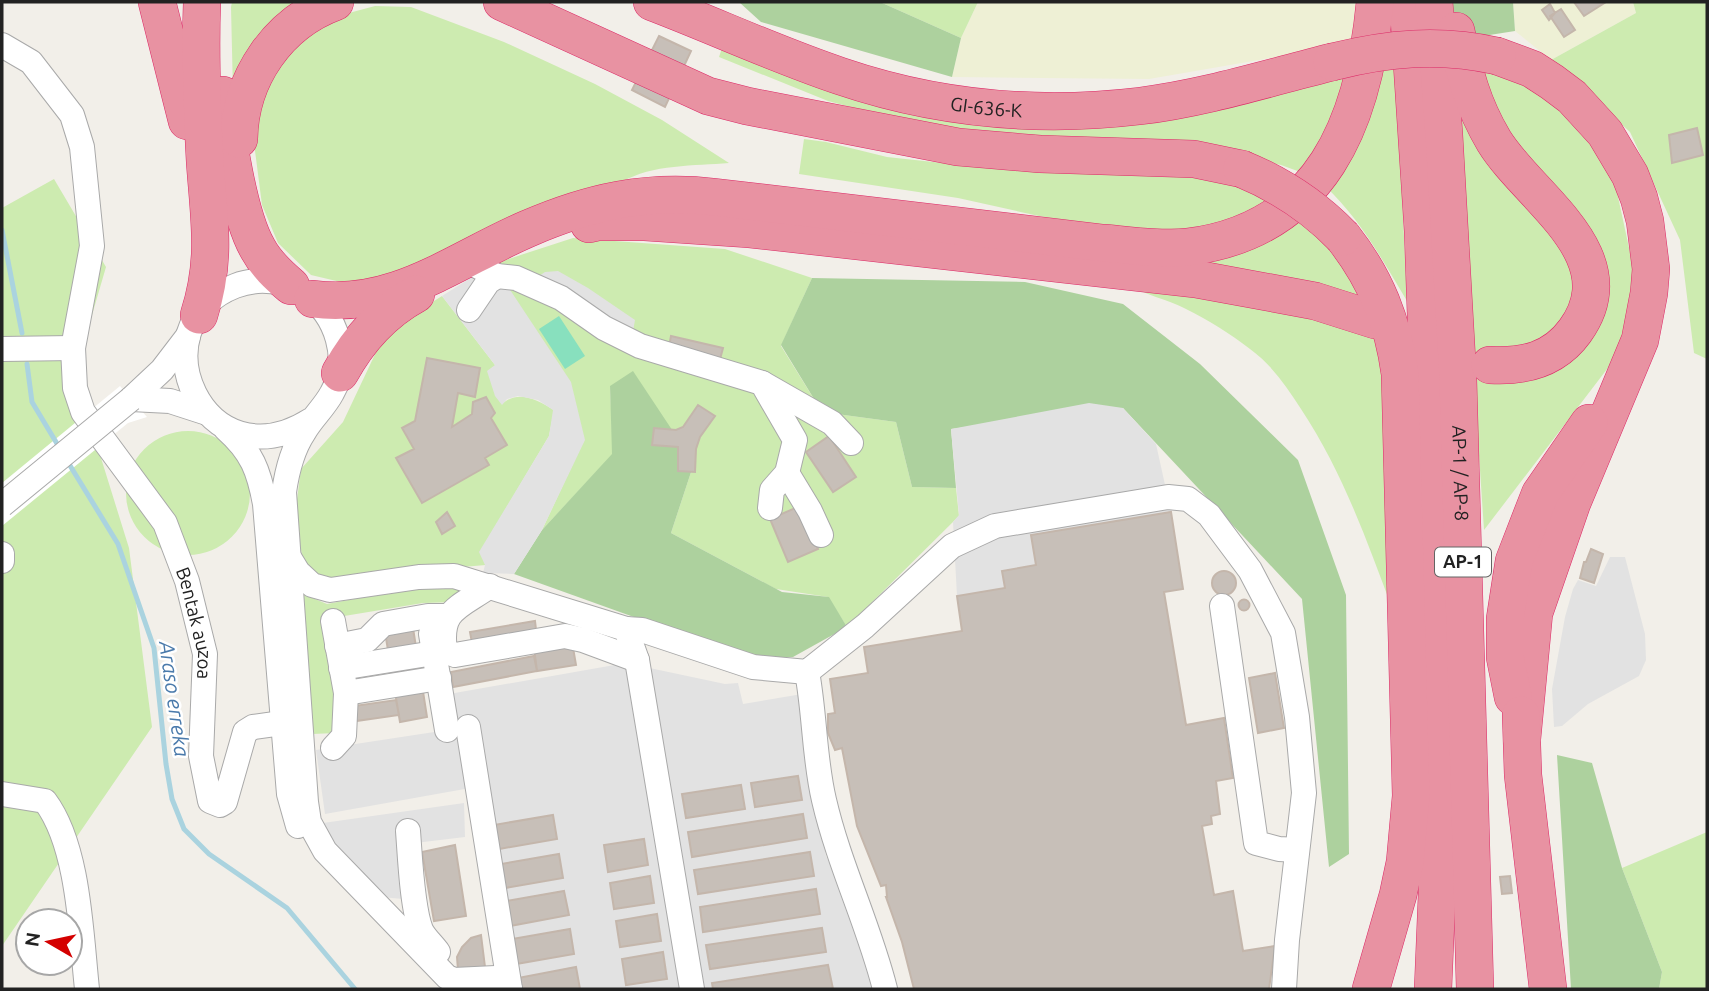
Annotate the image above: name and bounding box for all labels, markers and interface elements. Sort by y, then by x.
street label: GI-636-K [949,92,1023,121]
street label: AP-1 / AP-8 [1448,425,1473,521]
road number: AP-1 [1435,548,1491,576]
street label: Bentak auzoa [172,564,216,680]
water label: Araso erreka [155,638,195,758]
north arrow [14,907,84,977]
text: N [20,931,44,948]

